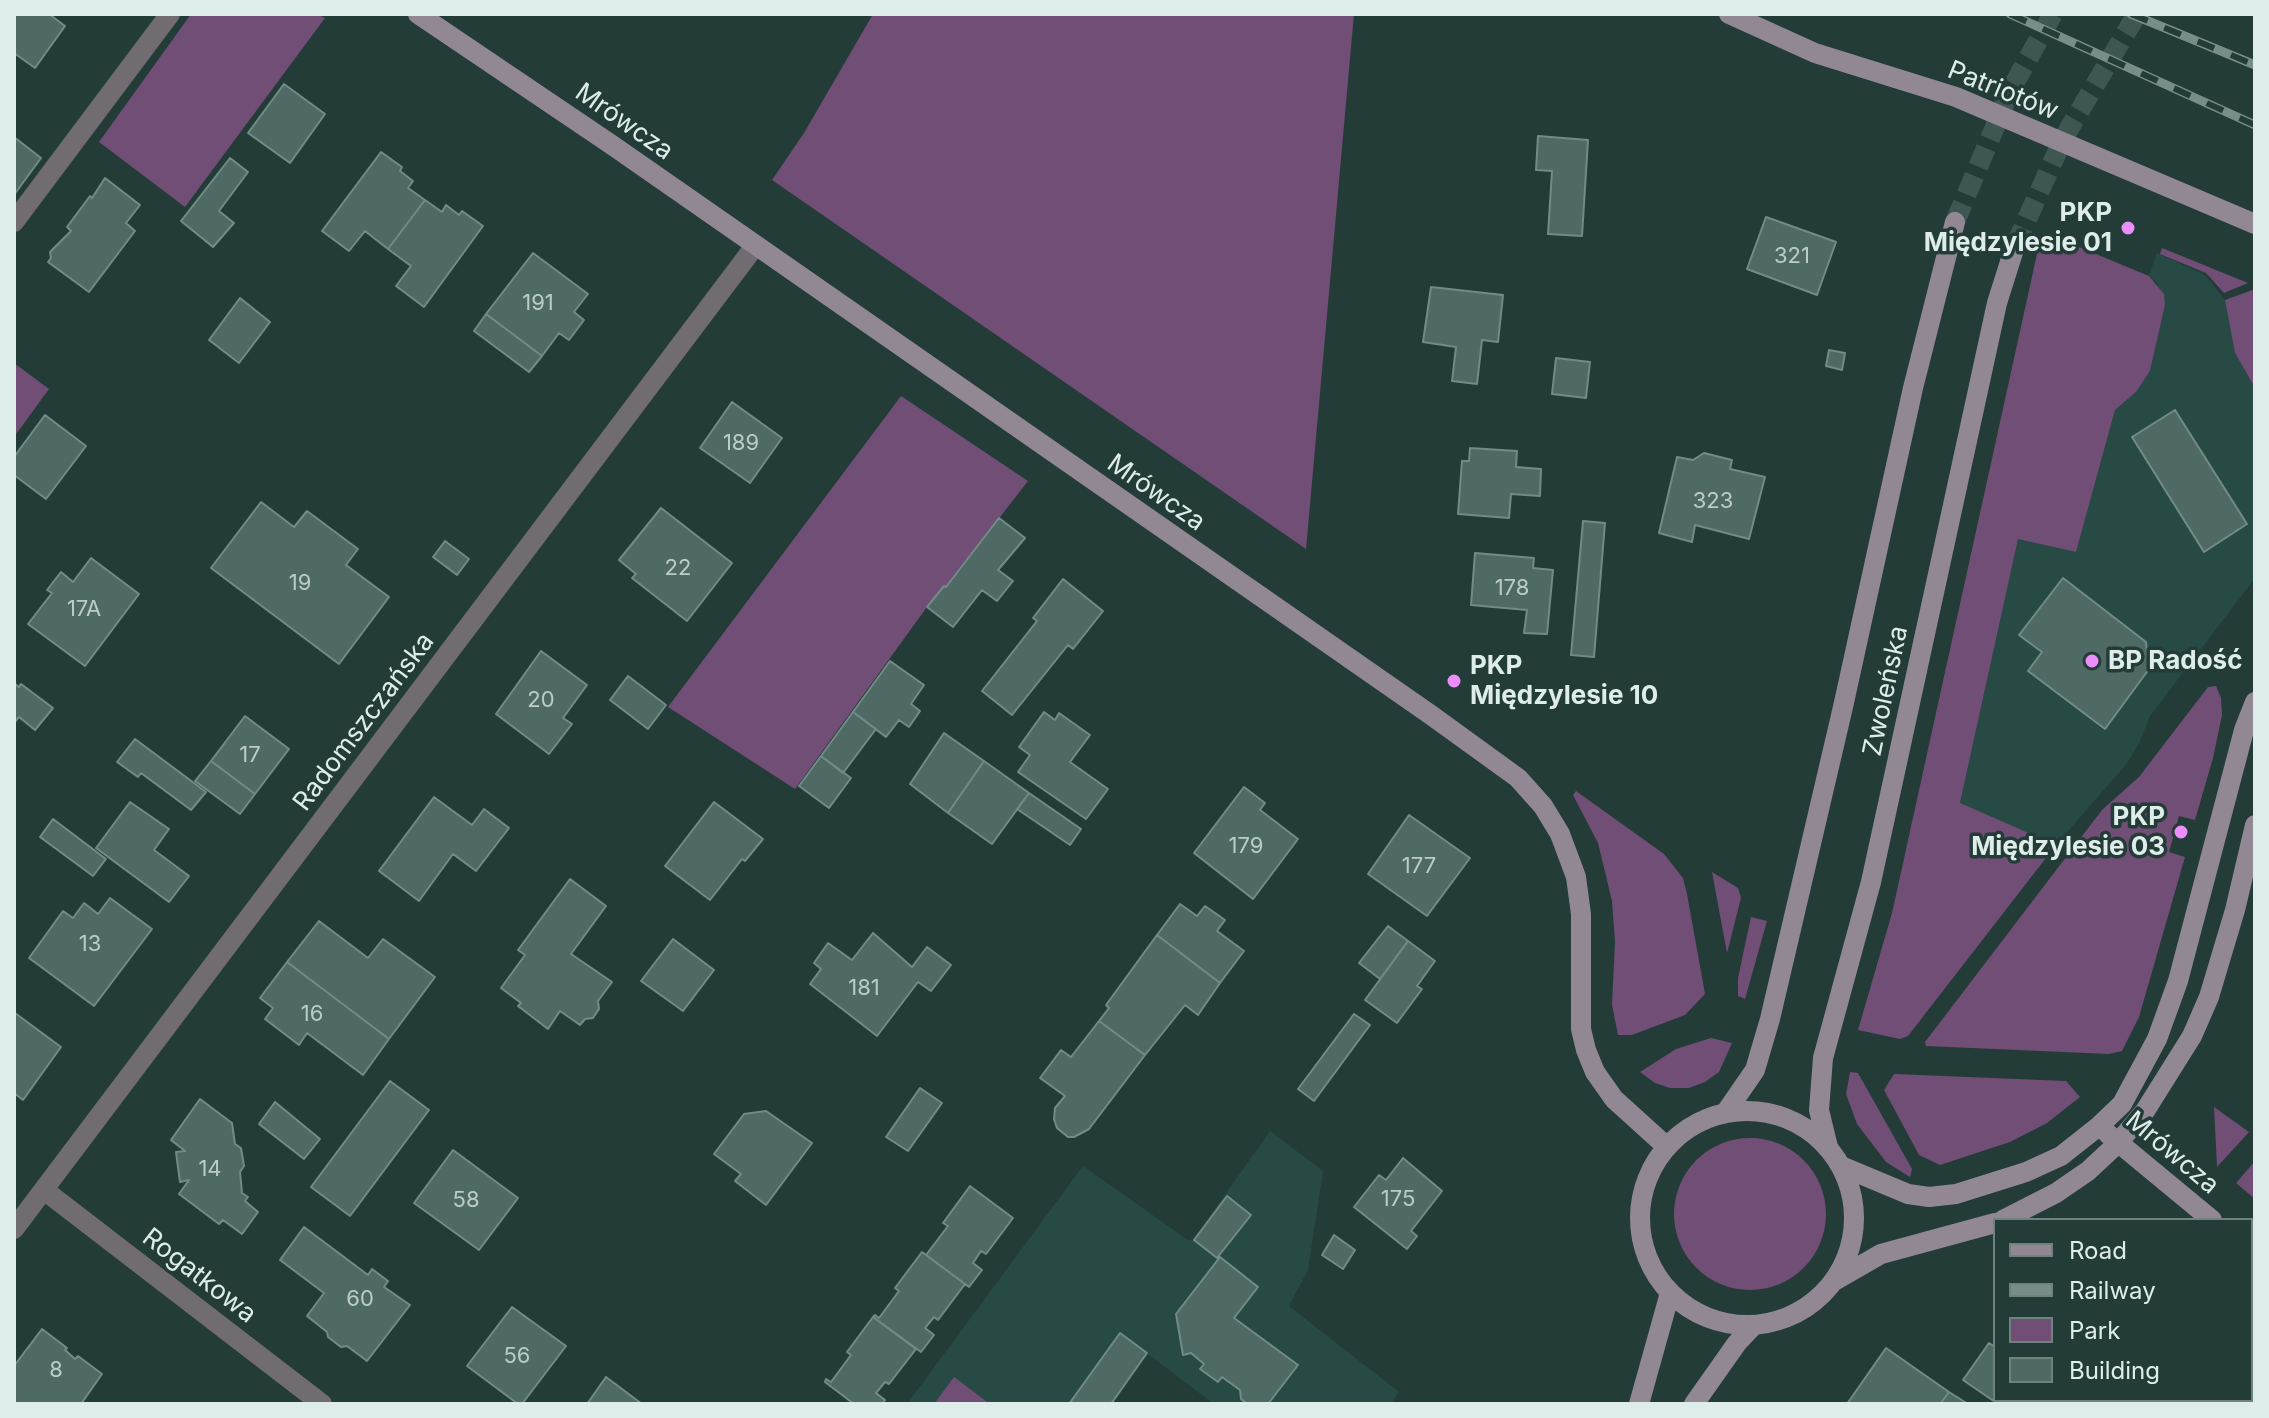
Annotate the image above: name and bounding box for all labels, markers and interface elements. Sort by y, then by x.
street label: Patriotów [1943,55,2063,127]
street label: Mrówcza [569,77,679,167]
place label: PKP Międzylesie 01 [1924,197,2112,258]
marker: PKP Międzylesie 01 [2119,219,2137,237]
house number: 321 [1774,243,1810,269]
house number: 191 [522,290,554,316]
house number: 189 [723,430,759,456]
street label: Mrówcza [1101,448,1211,538]
house number: 323 [1693,488,1733,514]
house number: 22 [665,555,691,581]
house number: 19 [289,570,311,596]
house number: 178 [1495,575,1529,601]
house number: 17A [67,596,101,622]
street label: Zwoleńska [1857,623,1915,759]
street label: Radomszczańska [287,627,441,817]
place label: BP Radość [2108,645,2242,677]
place label: PKP Międzylesie 10 [1470,650,1658,712]
marker: BP Radość [2083,652,2101,670]
marker: PKP Międzylesie 10 [1445,672,1463,690]
house number: 20 [527,687,555,713]
house number: 17 [239,742,261,768]
place label: PKP Międzylesie 03 [1971,801,2165,862]
marker: PKP Międzylesie 03 [2172,823,2190,841]
house number: 179 [1229,833,1263,859]
house number: 177 [1402,853,1436,879]
house number: 13 [79,931,101,957]
house number: 181 [848,975,880,1001]
house number: 16 [301,1001,323,1027]
street label: Mrówcza [2119,1105,2225,1201]
house number: 14 [198,1156,222,1182]
house number: 175 [1381,1186,1415,1212]
house number: 58 [453,1187,479,1213]
legend [1993,1218,2253,1402]
street label: Rogatkowa [136,1222,262,1330]
text: Road [2069,1236,2127,1265]
text: Railway [2069,1276,2156,1305]
house number: 60 [346,1286,374,1312]
text: Park [2069,1316,2120,1345]
house number: 56 [503,1343,531,1369]
text: Building [2069,1356,2160,1385]
house number: 8 [49,1357,63,1383]

